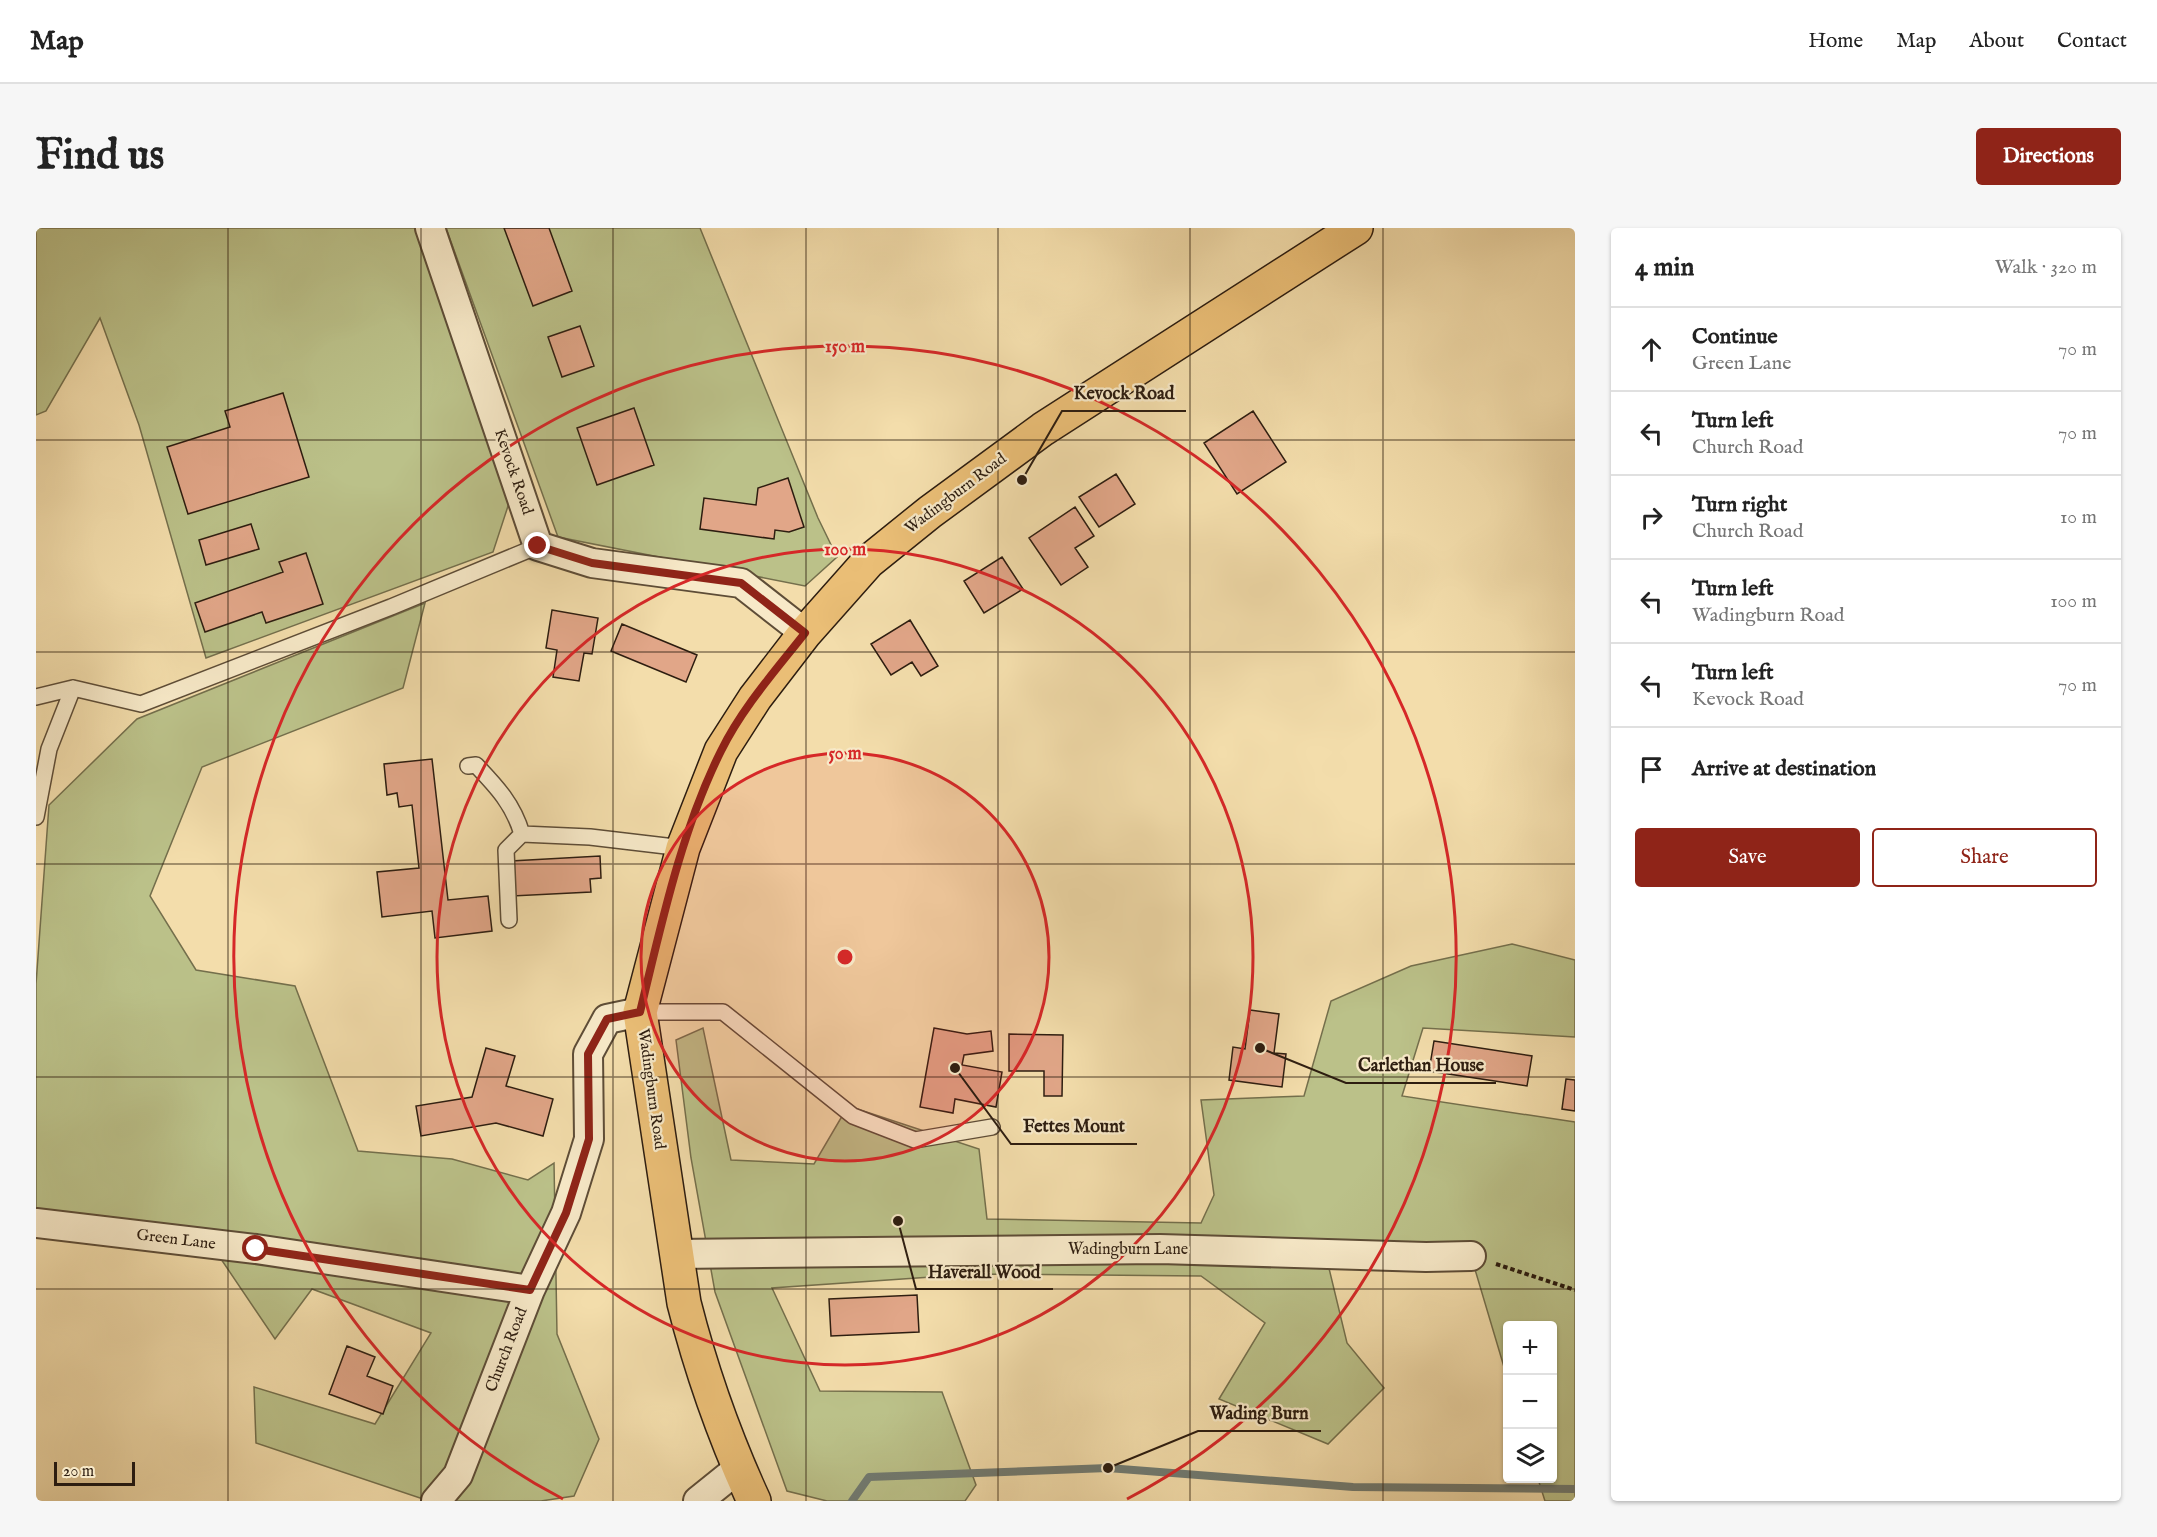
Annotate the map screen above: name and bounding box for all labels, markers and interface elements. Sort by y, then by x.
text: Map [30,24,84,59]
text: Home [1808,28,1863,55]
text: Map [1896,28,1936,55]
text: About [1969,28,2024,55]
text: Contact [2057,28,2127,55]
button: Directions [1976,128,2121,185]
text: Find us [36,130,164,183]
text: 4 min [1635,251,1694,284]
text: Walk · 320 m [1995,255,2097,280]
text: Continue [1692,323,1778,351]
icon: ahead [1635,333,1668,366]
text: 150 m [825,336,865,359]
text: 70 m [2058,337,2097,362]
text: Green Lane [1692,351,1791,376]
callout: Kevock Road [1062,375,1186,411]
text: Kevock Road [1074,383,1175,406]
text: Turn left [1692,407,1774,435]
icon: left [1635,417,1668,450]
text: 70 m [2058,421,2097,446]
street label: Kevock Road [489,426,537,518]
text: Church Road [1692,435,1803,460]
street label: Wadingburn Road [901,449,1011,539]
text: Turn right [1692,491,1787,519]
icon: right [1635,501,1668,534]
text: 10 m [2060,505,2097,530]
text: Church Road [1692,519,1803,544]
route end [524,532,550,558]
text: 100 m [824,539,866,562]
text: Turn left [1692,575,1774,603]
icon: left [1635,585,1668,618]
text: 100 m [2050,589,2097,614]
text: Wadingburn Road [1692,603,1845,628]
text: Turn left [1692,659,1774,687]
icon: left [1635,669,1668,702]
text: 70 m [2058,673,2097,698]
text: Kevock Road [1692,687,1804,712]
text: 50 m [828,743,862,766]
icon: arrive [1635,753,1668,786]
text: Arrive at destination [1692,755,1876,783]
button: Save [1635,828,1860,887]
button: Share [1872,828,2097,887]
centre of rings [835,947,855,967]
street label: Wadingburn Road [633,1027,669,1151]
callout: Carlethan House [1346,1047,1496,1083]
text: Carlethan House [1358,1055,1485,1078]
callout: Fettes Mount [1011,1108,1137,1144]
text: Fettes Mount [1023,1116,1126,1139]
street label: Green Lane [135,1225,217,1255]
route start [242,1235,268,1261]
street label: Wadingburn Lane [1068,1240,1188,1260]
callout: Haverall Wood [916,1253,1053,1289]
text: Haverall Wood [928,1262,1041,1285]
street label: Church Road [482,1304,532,1395]
map controls [1503,1321,1557,1483]
button: + [1503,1321,1557,1375]
button: − [1503,1375,1557,1429]
callout: Wading Burn [1198,1395,1321,1431]
text: Wading Burn [1209,1403,1309,1426]
button: layers [1503,1429,1557,1483]
scale bar [54,1459,135,1486]
text: 20 m [63,1462,94,1482]

